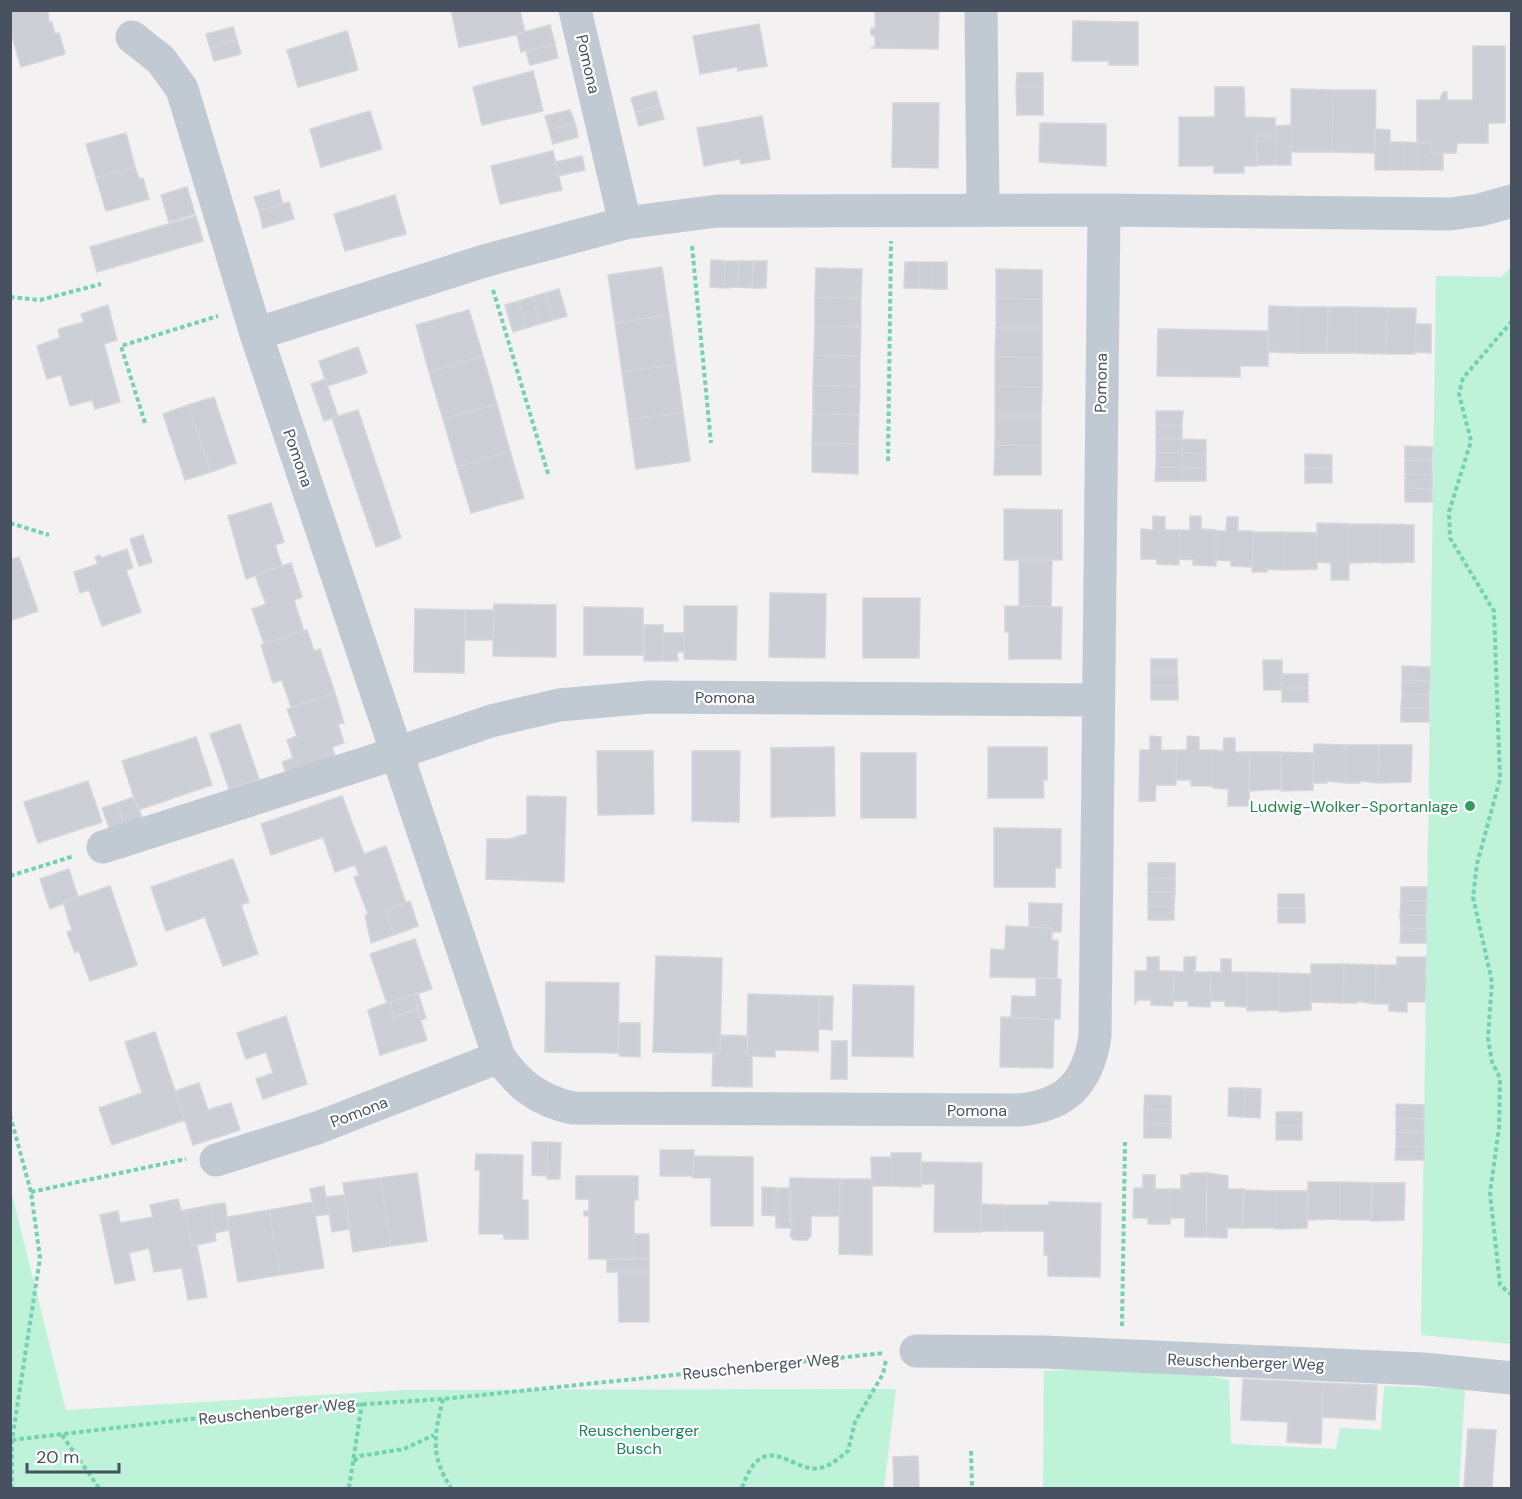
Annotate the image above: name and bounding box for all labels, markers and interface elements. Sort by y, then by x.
street label: Pomona [571,32,605,96]
street label: Pomona [1090,353,1112,413]
street label: Pomona [278,426,318,490]
street label: Pomona [695,687,755,708]
place label: Ludwig-Wolker-Sportanlage [1250,796,1458,817]
marker: Ludwig-Wolker-Sportanlage [1463,799,1477,813]
street label: Pomona [327,1091,391,1133]
street label: Pomona [947,1100,1007,1121]
street label: Reuschenberger Weg [682,1347,840,1385]
street label: Reuschenberger Weg [1167,1349,1325,1375]
street label: Reuschenberger Weg [198,1392,356,1430]
park label: Reuschenberger Busch [579,1420,699,1459]
scale bar [27,1436,118,1474]
text: 20 m [36,1445,79,1469]

